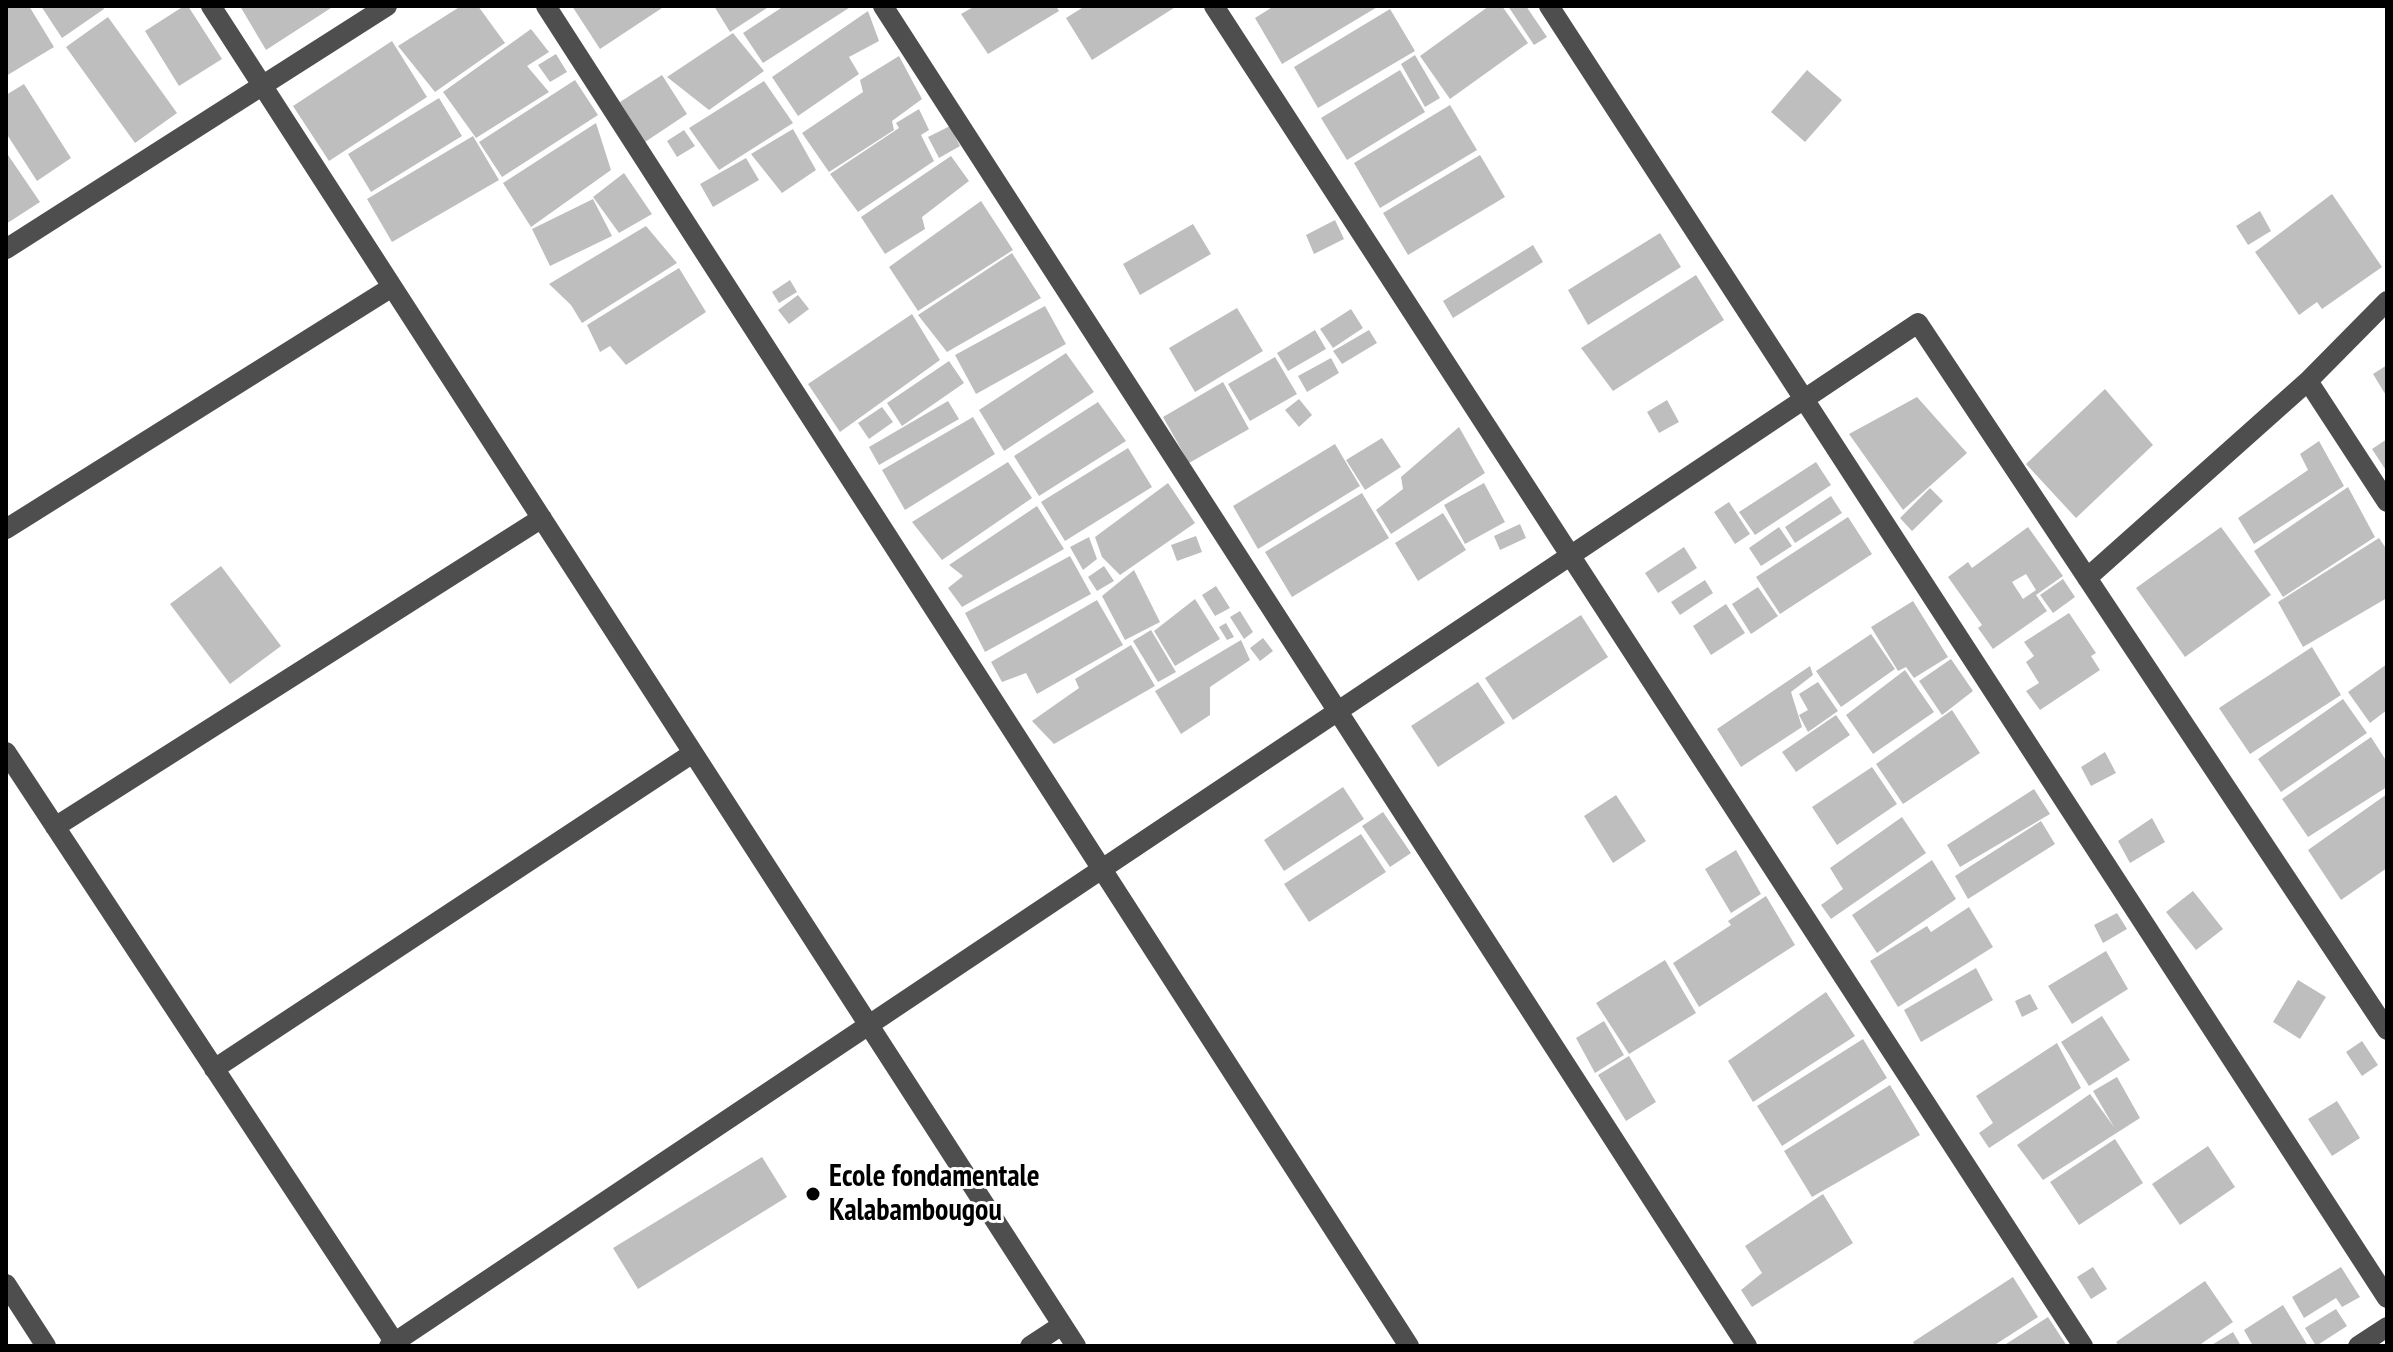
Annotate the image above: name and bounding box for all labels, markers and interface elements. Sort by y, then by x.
place label: Ecole fondamentale Kalabambougou [829,1159,1040,1230]
marker: Ecole fondamentale Kalabambougou [804,1185,822,1203]

